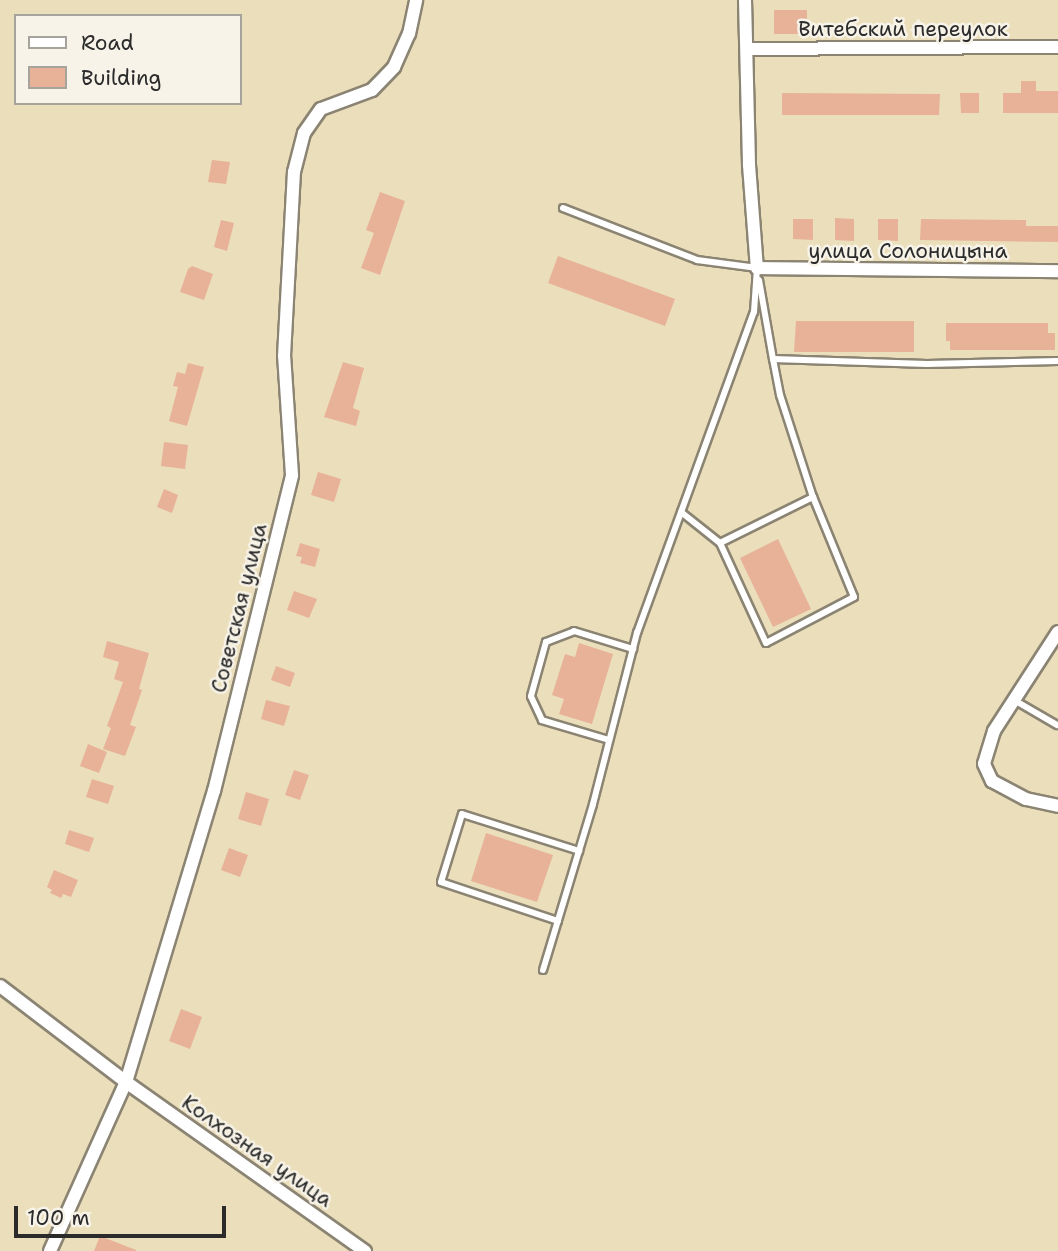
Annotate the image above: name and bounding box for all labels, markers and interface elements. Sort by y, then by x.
legend [14,14,242,105]
street label: Витебский переулок [798,16,1008,42]
text: Road [81,29,134,57]
text: Building [81,64,161,92]
street label: улица Солоницына [808,238,1008,264]
street label: Советская улица [206,521,272,695]
street label: Колхозная улица [177,1090,337,1212]
scale bar [18,1192,229,1236]
text: 100 m [27,1204,90,1232]

